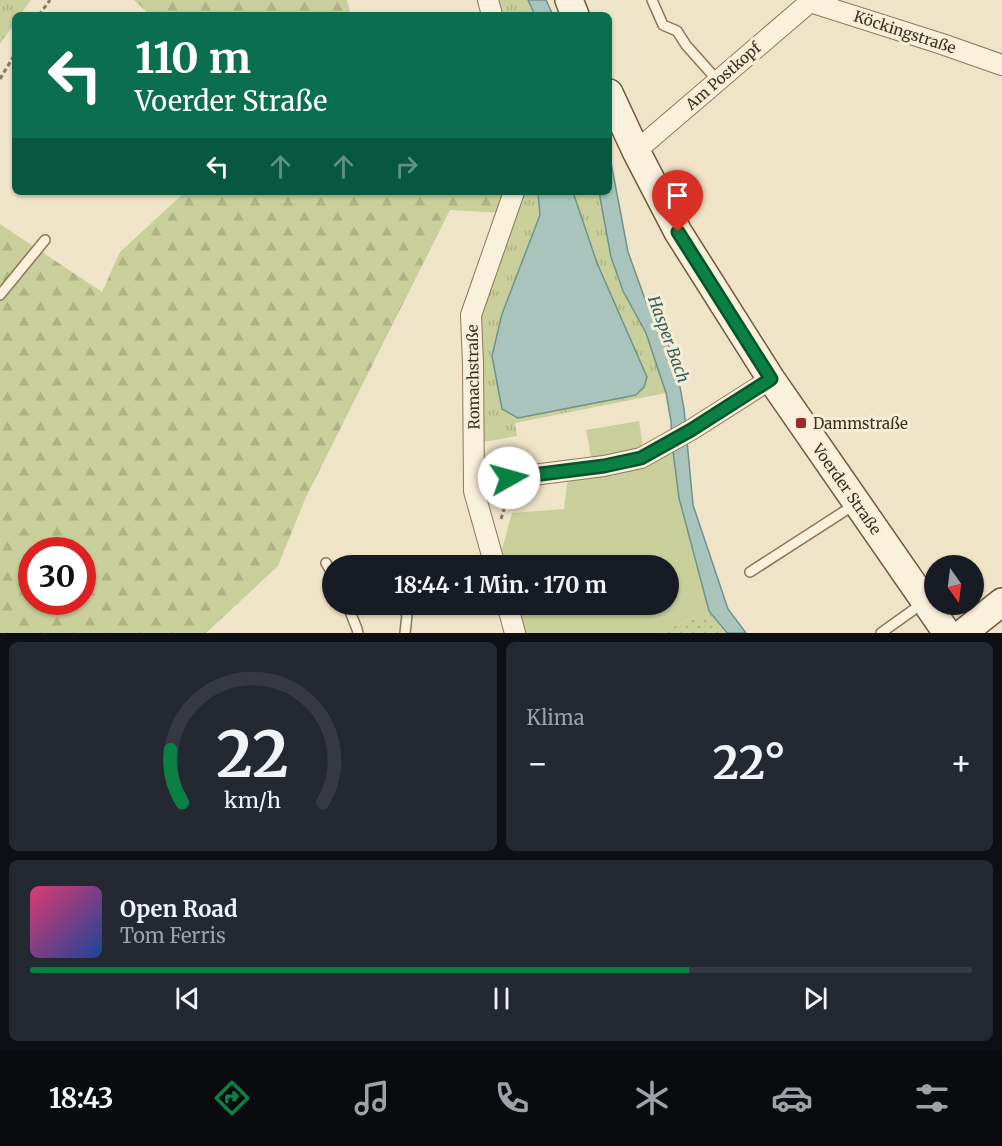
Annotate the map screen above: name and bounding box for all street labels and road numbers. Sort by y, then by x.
street label: Köckingstraße [852,7,959,57]
street label: Am Postkopf [681,37,765,114]
street label: Romachstraße [463,324,483,430]
street label: Voerder Straße [808,439,886,538]

